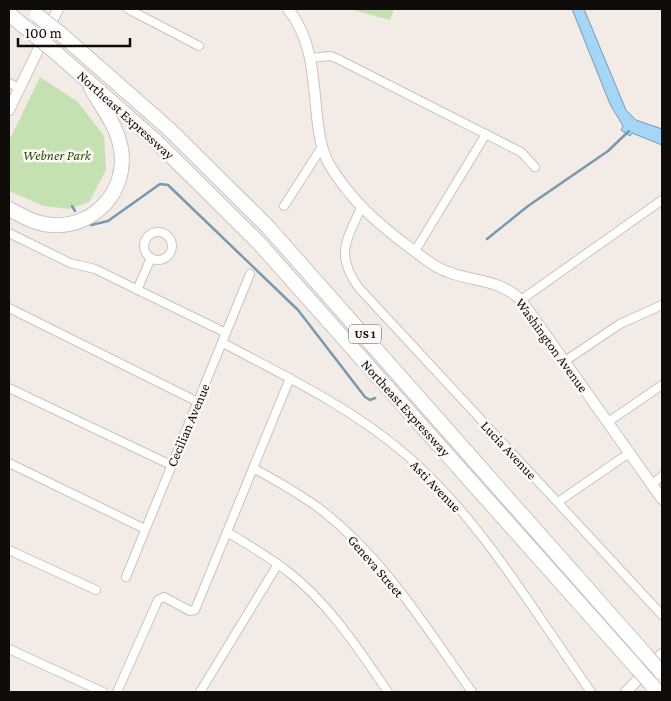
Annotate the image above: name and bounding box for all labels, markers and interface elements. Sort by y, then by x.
scale bar [18,15,130,47]
text: 100 m [25,25,62,41]
street label: Northeast Expressway [74,67,178,163]
park label: Webner Park [23,147,92,163]
street label: Washington Avenue [512,295,592,395]
road number: US 1 [349,324,381,344]
street label: Northeast Expressway [358,356,454,460]
street label: Cecilian Avenue [163,381,213,469]
street label: Lucia Avenue [478,417,540,483]
street label: Asti Avenue [407,457,465,515]
street label: Geneva Street [345,532,408,601]

